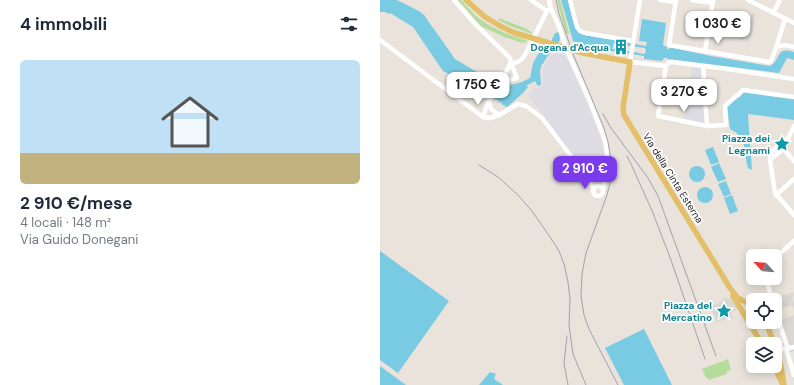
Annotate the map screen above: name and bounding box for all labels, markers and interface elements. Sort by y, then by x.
pin: 1 030 € [681,11,755,45]
text: 4 immobili [20,13,107,35]
icon: filters [338,13,360,35]
text: 1 030 € [694,15,742,32]
building icon: Dogana d'Acqua [612,38,630,56]
place label: Dogana d'Acqua [531,41,609,54]
pin: 1 750 € [441,72,515,106]
text: 1 750 € [455,76,501,93]
pin: 3 270 € [647,79,721,113]
text: 3 270 € [660,83,708,100]
icon: home [154,86,226,158]
street label: Via della Cinta Esterna [640,131,706,225]
place label: Piazza dei Legnami [722,132,770,157]
place icon: Piazza dei Legnami [773,135,791,153]
pin: 2 910 € [548,156,622,190]
text: 2 910 € [562,160,608,177]
text: 2 910 €/mese [20,192,133,214]
text: 4 locali · 148 m² [20,214,111,231]
text: Via Guido Donegani [20,231,138,248]
north arrow [746,249,782,285]
map controls [746,249,782,373]
button: locate [746,293,782,329]
place label: Piazza del Mercatino [662,299,712,324]
place icon: Piazza del Mercatino [715,302,733,320]
button: layers [746,337,782,373]

